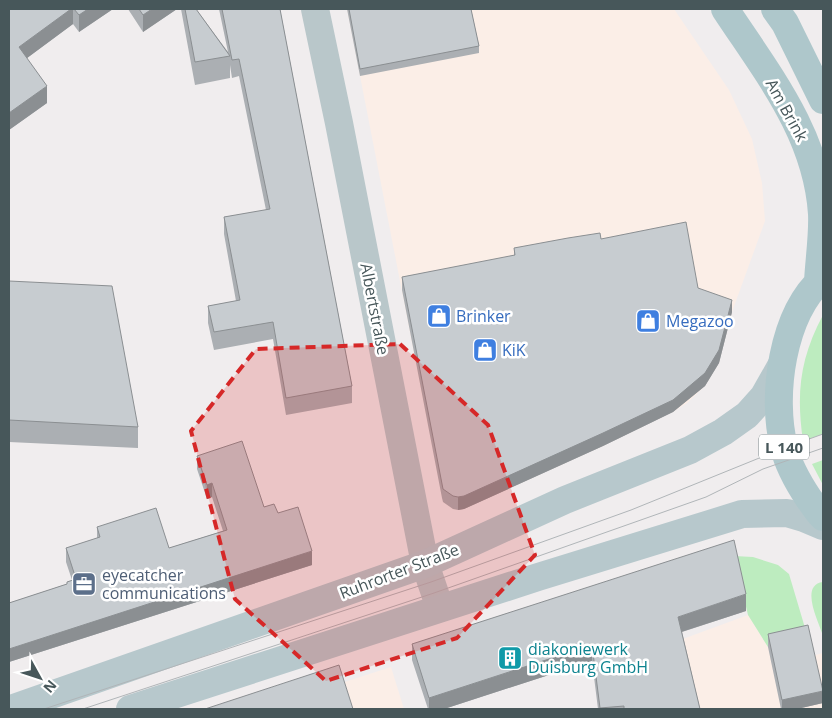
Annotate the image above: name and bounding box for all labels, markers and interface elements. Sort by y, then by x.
street label: Am Brink [761,75,813,146]
street label: Albertstraße [355,261,395,357]
shop icon: Brinker [426,303,452,329]
place label: Brinker [456,305,511,327]
shop icon: Megazoo [635,308,661,334]
place label: Megazoo [666,310,734,332]
shop icon: KiK [472,337,498,363]
place label: KiK [502,339,526,361]
road number: L 140 [759,434,809,460]
street label: Ruhrorter Straße [336,538,462,604]
place label: eyecatcher communications [102,564,226,604]
office icon: eyecatcher communications [71,571,97,597]
place label: diakoniewerk Duisburg GmbH [528,638,648,678]
building icon: diakoniewerk Duisburg GmbH [497,645,523,671]
north arrow [15,653,65,703]
text: N [39,676,61,697]

